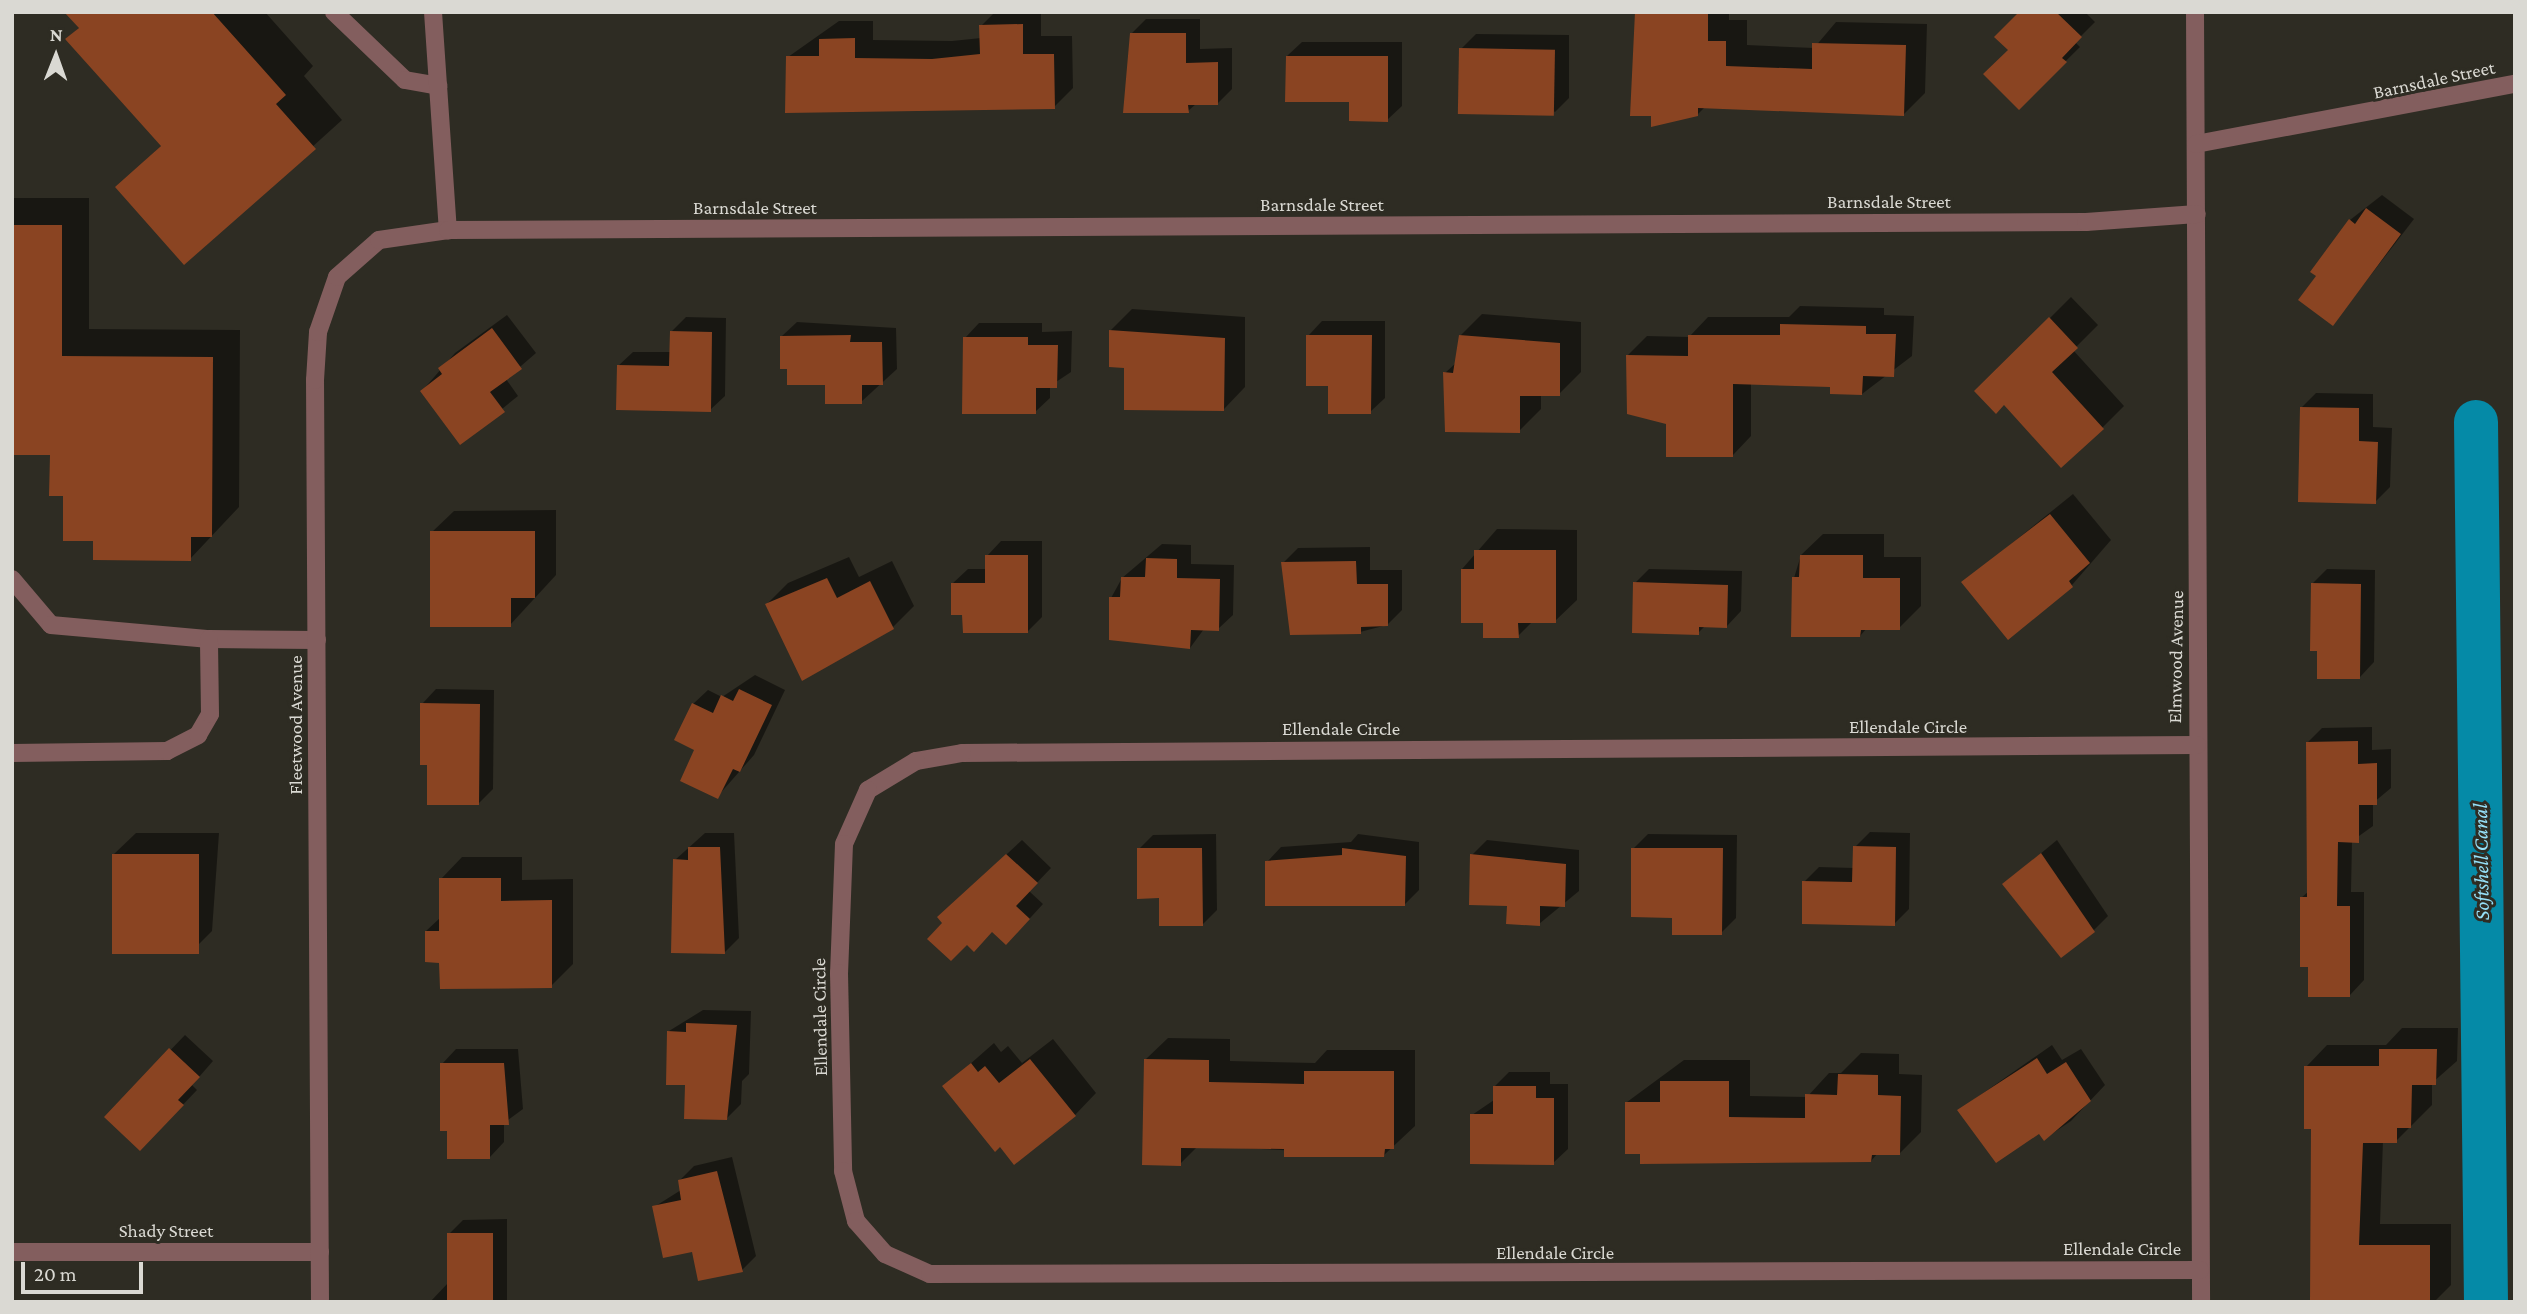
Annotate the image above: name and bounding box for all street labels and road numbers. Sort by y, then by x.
street label: Barnsdale Street [2371,56,2497,104]
street label: Barnsdale Street [1827,191,1951,213]
street label: Barnsdale Street [1260,194,1384,216]
street label: Barnsdale Street [693,197,817,219]
street label: Elmwood Avenue [2163,590,2189,724]
street label: Fleetwood Avenue [285,655,307,795]
street label: Ellendale Circle [1849,716,1967,738]
street label: Ellendale Circle [1282,718,1400,740]
street label: Ellendale Circle [808,958,832,1076]
street label: Shady Street [119,1220,213,1242]
street label: Ellendale Circle [2063,1238,2181,1260]
street label: Ellendale Circle [1496,1242,1614,1264]

